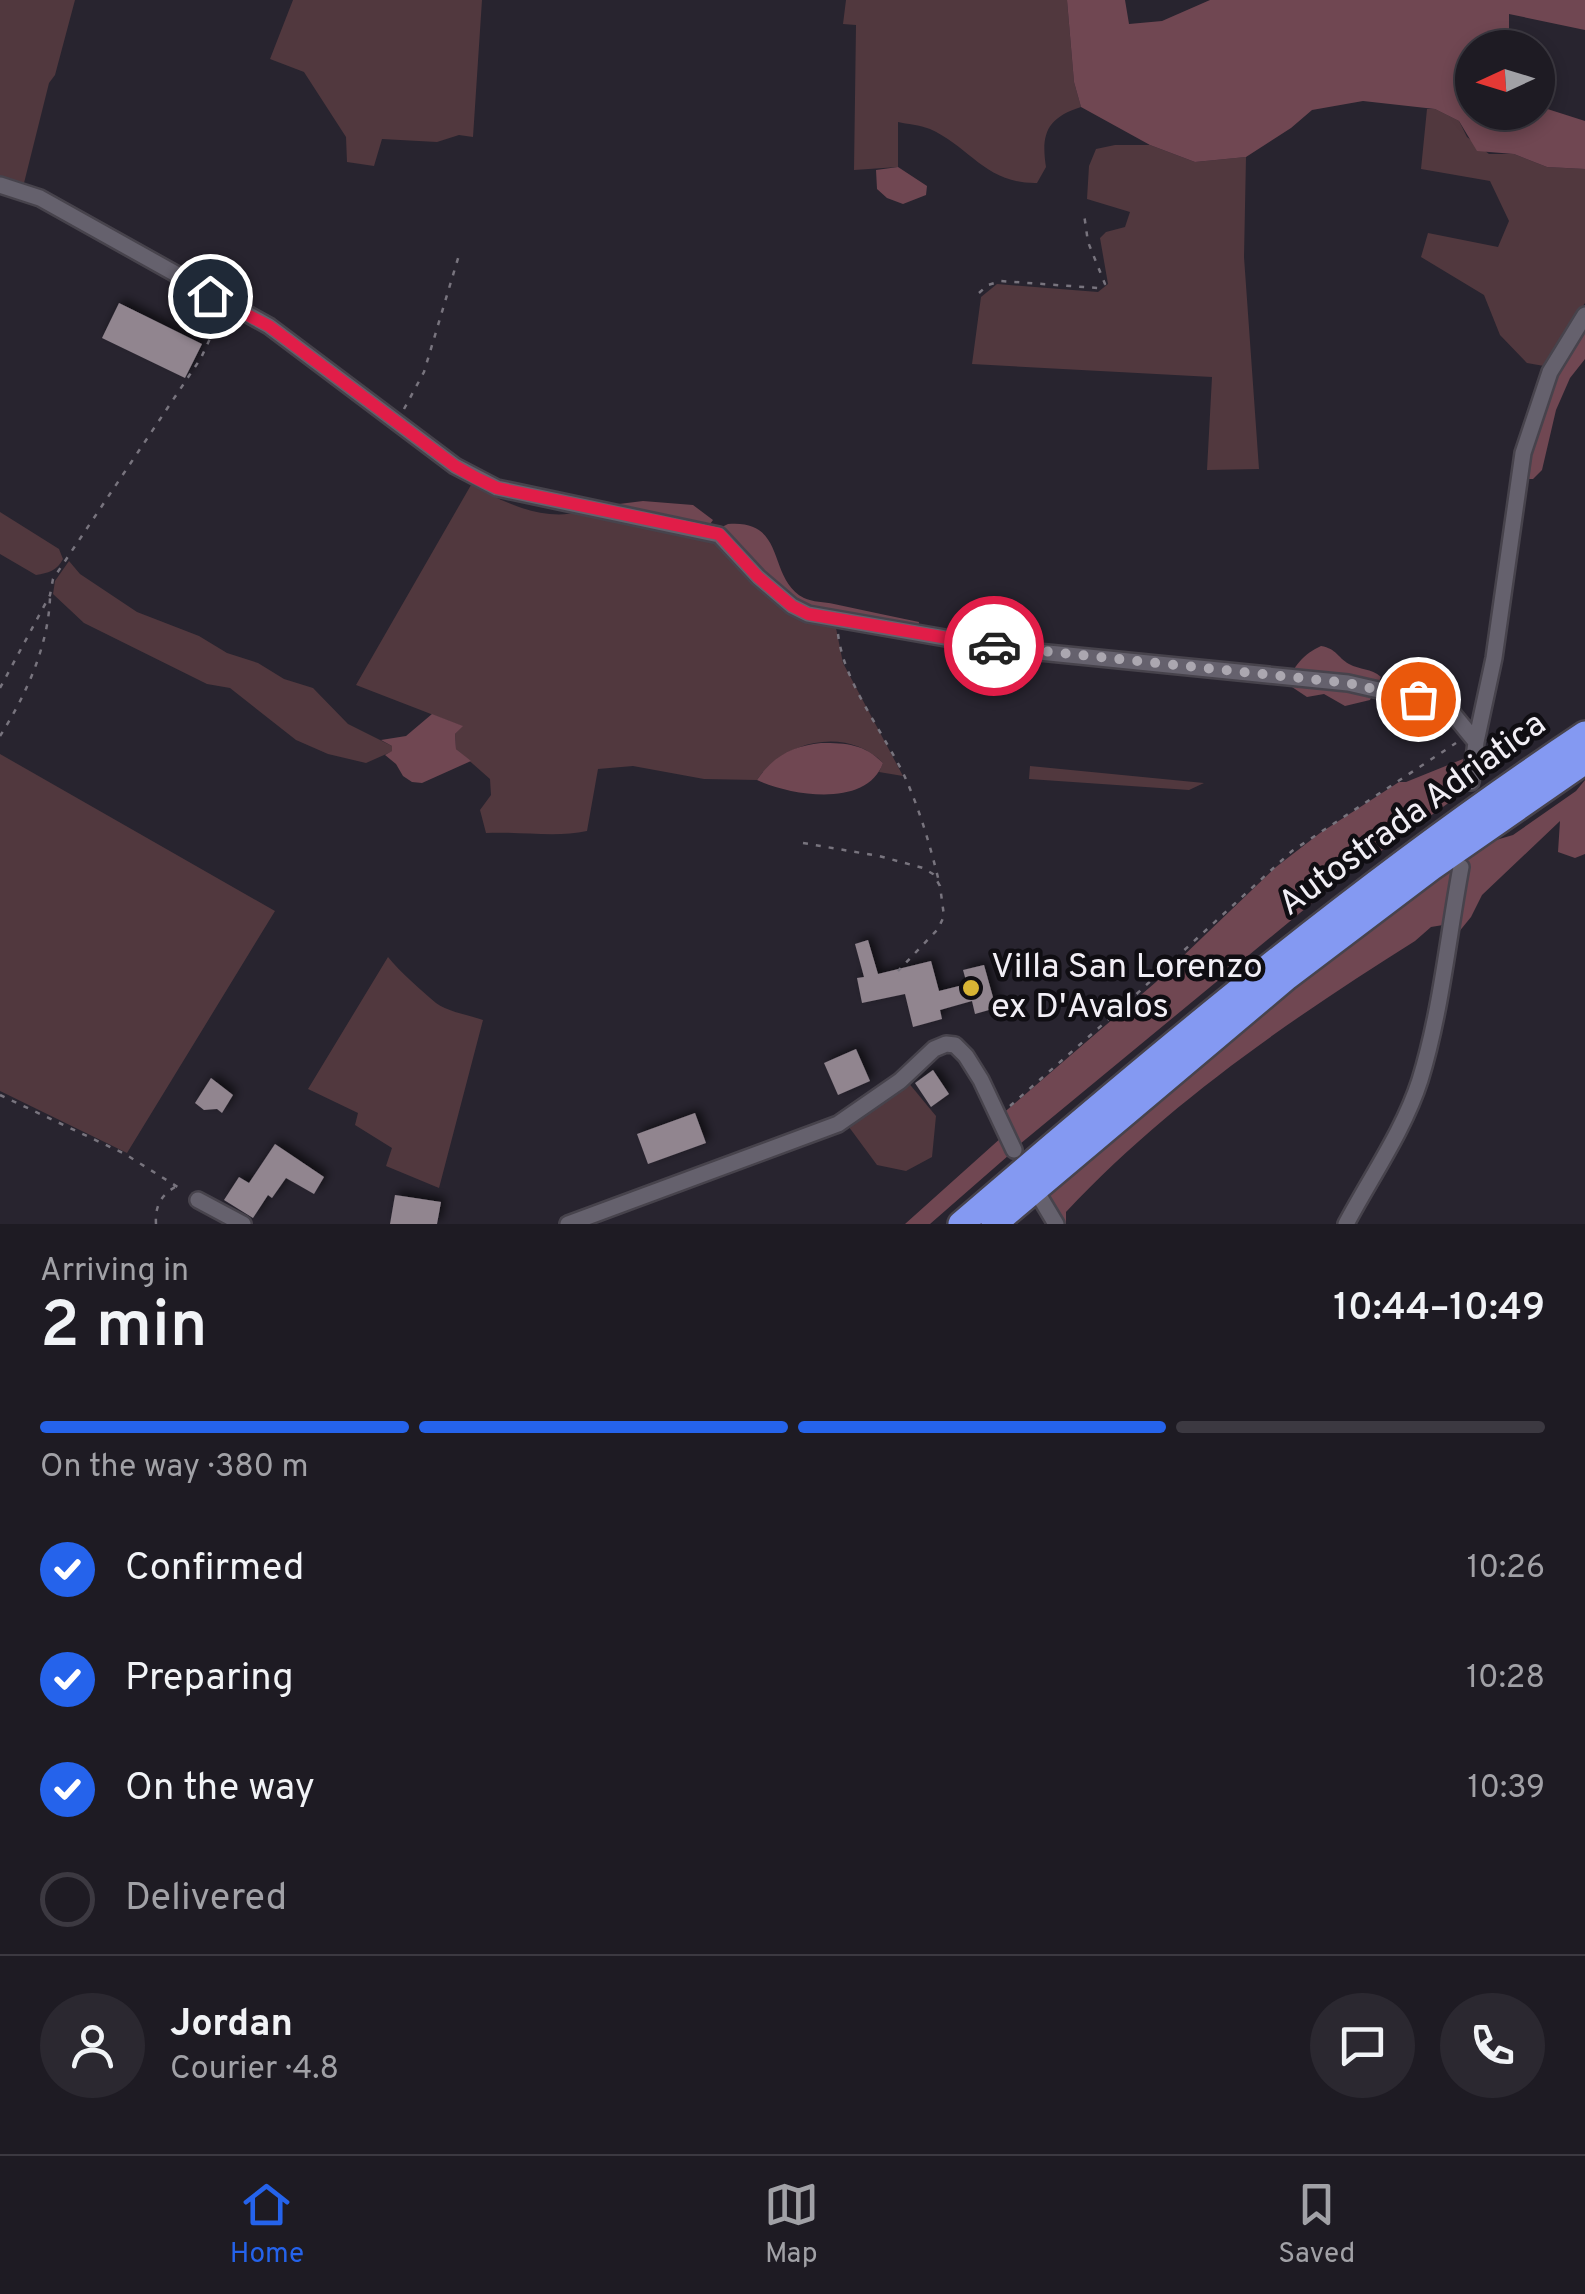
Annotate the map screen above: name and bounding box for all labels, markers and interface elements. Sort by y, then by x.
north arrow [1455,30,1555,130]
map controls [1455,30,1555,130]
pin [168,254,253,339]
icon: home [183,269,238,324]
courier [944,596,1044,696]
icon: car [967,619,1022,674]
pin [1376,657,1461,742]
icon: bag [1391,672,1446,727]
street label: Autostrada Adriatica [1271,703,1555,927]
place label: Villa San Lorenzo ex D'Avalos [991,946,1263,1030]
marker: Villa San Lorenzo ex D'Avalos [960,977,982,999]
text: Arriving in [40,1252,189,1292]
text: 10:44–10:49 [1333,1285,1545,1334]
text: 2 min [40,1288,208,1370]
text: On the way · 380 m [40,1448,309,1488]
icon: check [40,1542,95,1597]
text: Confirmed [125,1545,304,1594]
text: 10:26 [1467,1549,1545,1589]
icon: check [40,1652,95,1707]
text: Preparing [125,1655,294,1704]
text: 10:28 [1466,1659,1545,1699]
icon: check [40,1762,95,1817]
text: On the way [125,1765,315,1814]
text: 10:39 [1468,1769,1545,1809]
text: Delivered [125,1875,287,1924]
button: person [40,1993,145,2098]
button: chat [1310,1993,1415,2098]
button: phone [1440,1993,1545,2098]
text: Jordan [170,2001,293,2050]
text: Courier · 4.8 [170,2050,339,2090]
tab: Home [230,2177,304,2273]
tab: Map [764,2177,819,2273]
tab: Saved [1278,2177,1355,2273]

